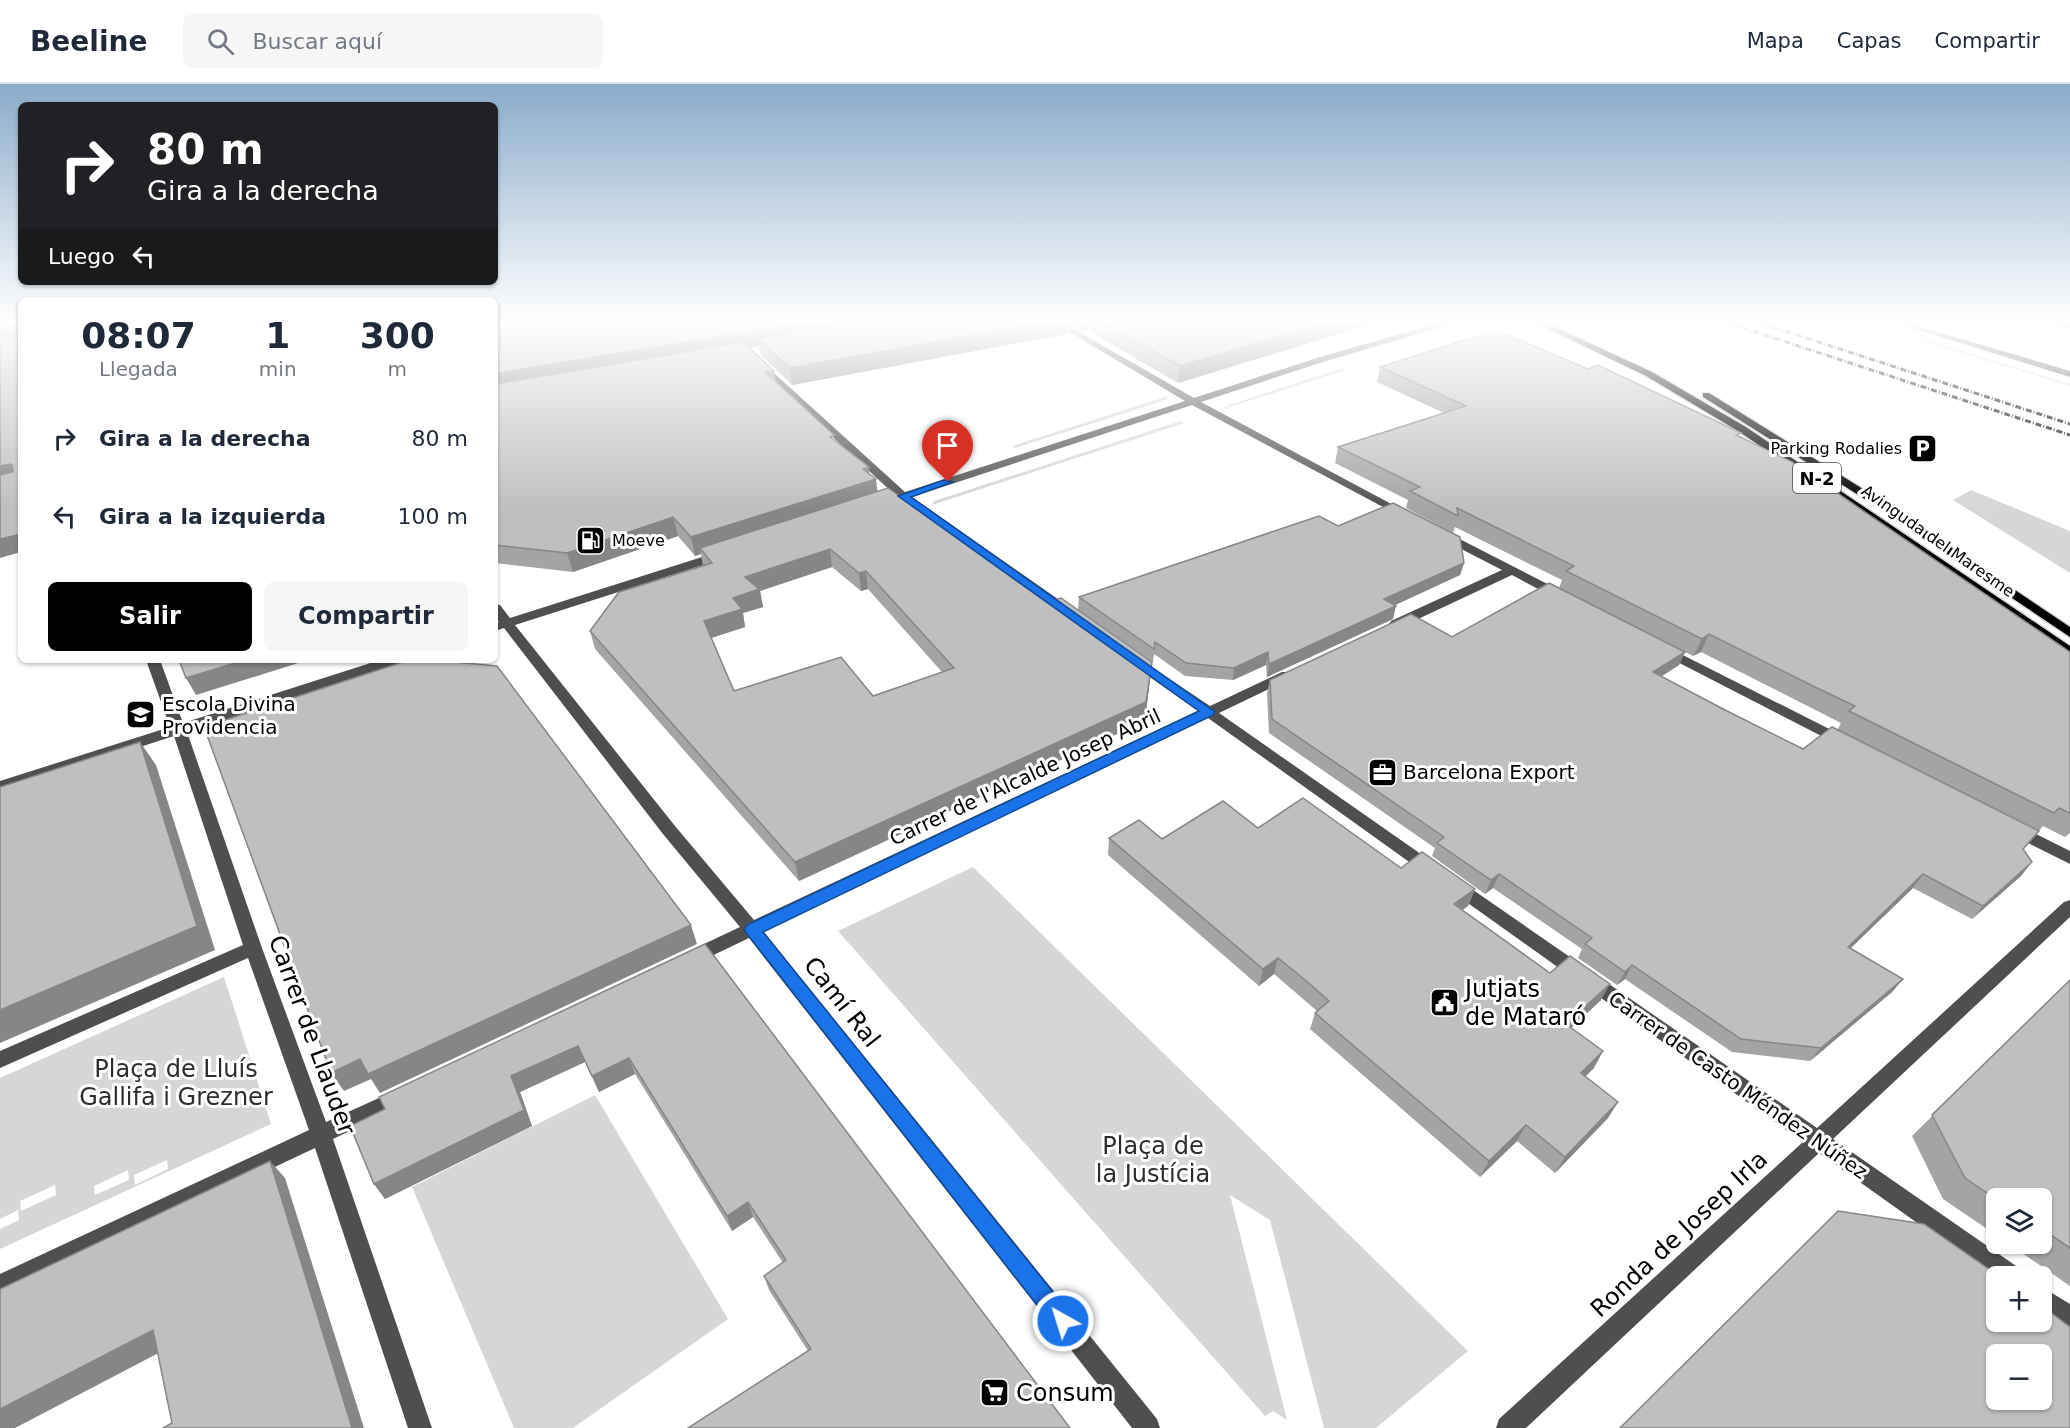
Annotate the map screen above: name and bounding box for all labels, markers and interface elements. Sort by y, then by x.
search box [183,14,603,68]
text: Beeline [30,25,147,58]
icon: search [204,25,237,58]
text: Buscar aquí [252,29,382,54]
text: Mapa [1747,29,1804,53]
text: Capas [1837,29,1901,53]
text: Compartir [1934,29,2040,53]
text: 80 m [147,125,264,174]
icon: right [48,126,126,204]
text: Gira a la derecha [147,175,379,206]
icon: left [127,240,160,273]
text: Luego [48,244,115,269]
text: 08:07 [81,315,196,356]
text: 1 [265,315,290,356]
text: 300 [360,315,435,356]
text: Llegada [99,357,178,381]
text: min [259,357,297,381]
text: m [388,357,407,381]
pin [922,420,973,482]
icon: right [48,422,81,455]
text: Gira a la derecha [99,426,311,451]
text: 80 m [412,426,468,451]
icon: arrive [931,429,964,462]
parking icon: Parking Rodalies [1907,432,1939,464]
place label: Parking Rodalies [1770,439,1902,458]
road number: N-2 [1793,463,1841,493]
street label: Avinguda del Maresme [1858,481,2018,601]
icon: left [48,500,81,533]
text: Gira a la izquierda [99,504,326,529]
text: 100 m [398,504,468,529]
fuel station icon: Moeve [575,524,607,556]
place label: Moeve [612,531,665,550]
button: Salir [48,582,252,651]
button: Compartir [264,582,468,651]
place label: Escola Divina Providencia [162,692,296,739]
school or university icon: Escola Divina Providencia [125,699,157,731]
street label: Carrer de l'Alcalde Josep Abril [886,704,1164,850]
office icon: Barcelona Export [1366,756,1398,788]
place label: Barcelona Export [1403,760,1575,784]
street label: Carrer de Llauder [263,932,361,1139]
street label: Camí Ral [798,951,886,1053]
place label: Jutjats de Mataró [1463,975,1586,1031]
street label: Carrer de Casto Méndez Núñez [1604,986,1872,1184]
public building icon: Jutjats de Mataró [1428,987,1460,1019]
park label: Plaça de Lluís Gallifa i Grezner [79,1055,273,1111]
park label: Plaça de la Justícia [1096,1132,1210,1188]
street label: Ronda de Josep Irla [1585,1145,1773,1323]
map controls [1986,1188,2052,1410]
button: layers [1986,1188,2052,1254]
button: + [1986,1266,2052,1332]
position arrow [1031,1289,1095,1353]
button: − [1986,1344,2052,1410]
supermarket icon: Consum [979,1377,1011,1409]
place label: Consum [1016,1379,1114,1407]

